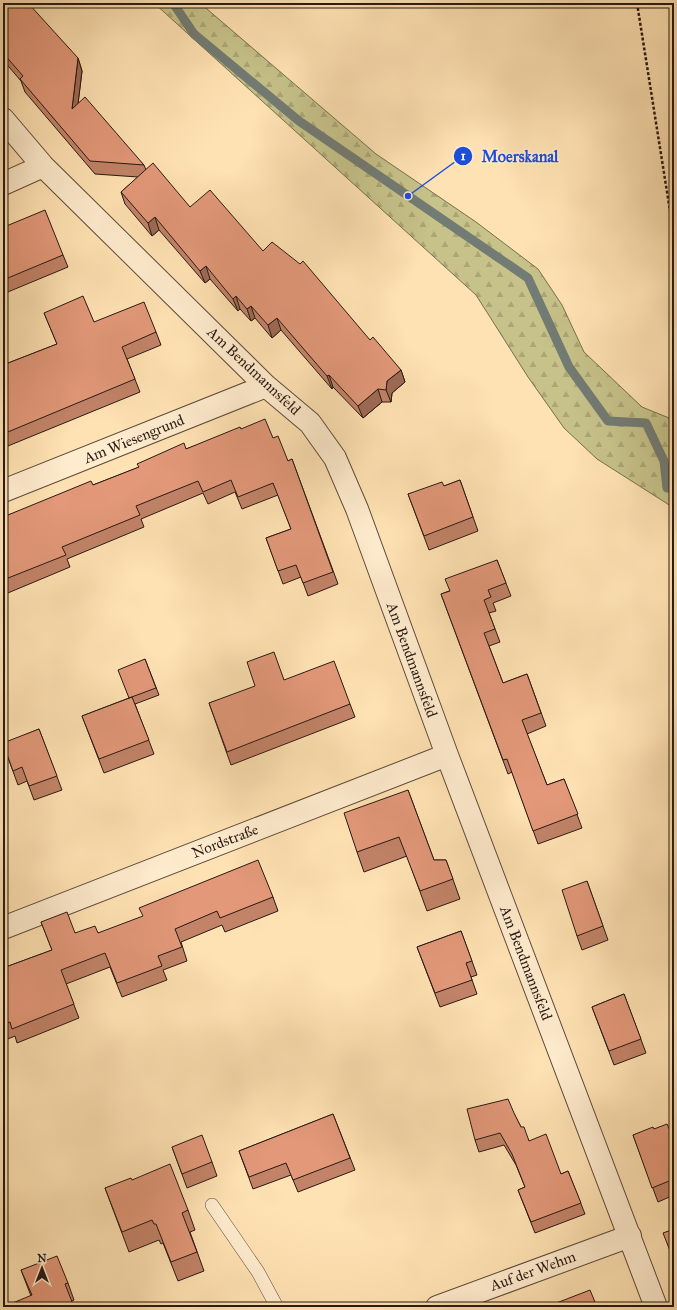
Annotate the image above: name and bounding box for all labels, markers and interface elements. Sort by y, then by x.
callout: Moerskanal [453,142,566,170]
text: Moerskanal [482,147,559,166]
text: 1 [461,149,466,163]
street label: Am Bendmannsfeld [203,322,305,419]
street label: Am Wiesengrund [80,411,187,468]
street label: Am Bendmannsfeld [382,599,441,720]
street label: Nordstraße [189,820,261,862]
street label: Am Bendmannsfeld [496,902,556,1023]
street label: Auf der Wehm [487,1247,579,1295]
north arrow [22,1248,62,1288]
text: N [37,1252,47,1265]

